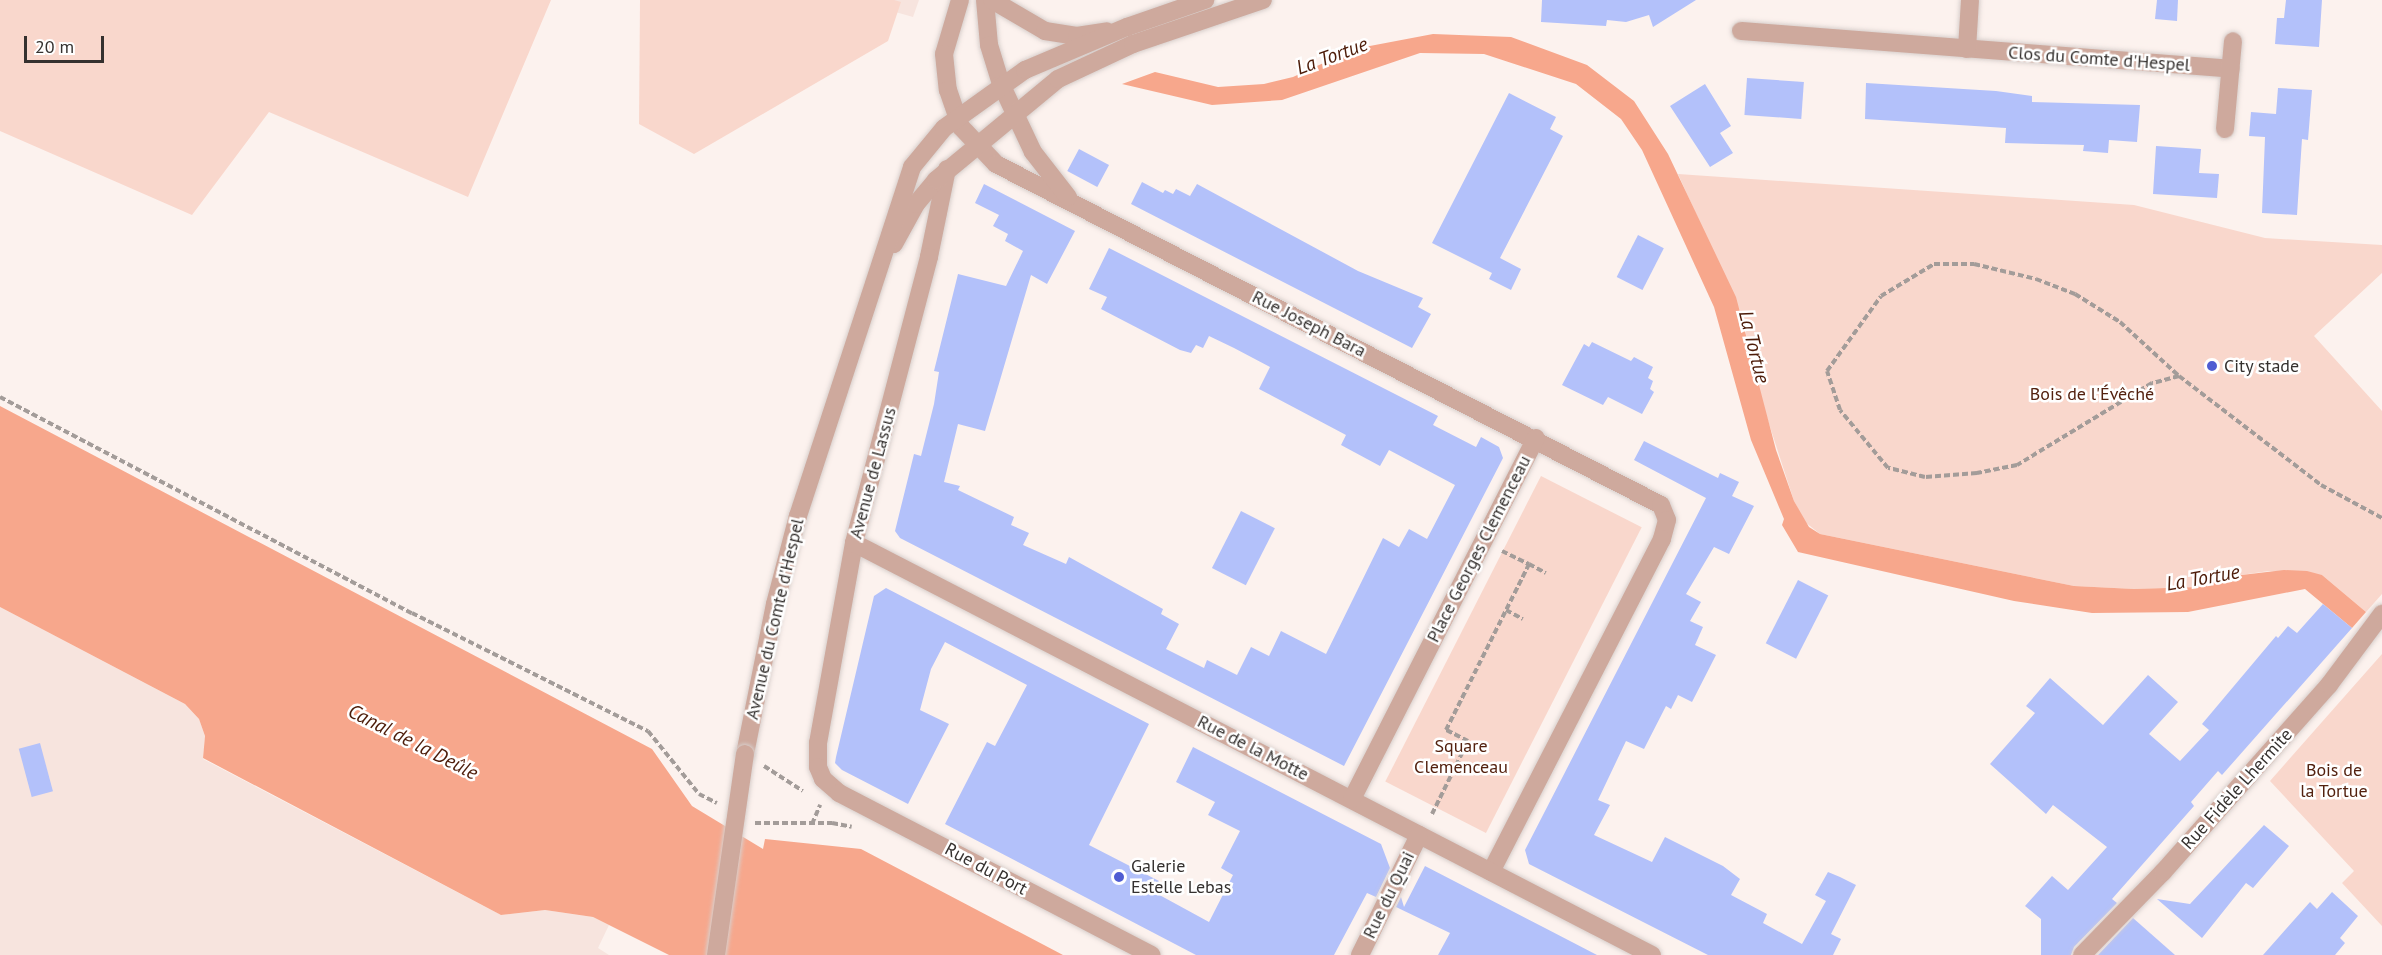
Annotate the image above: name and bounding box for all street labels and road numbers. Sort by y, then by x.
street label: Clos du Comte d'Hespel [2007,42,2191,76]
street label: Rue Joseph Bara [1249,286,1369,362]
street label: Avenue de Lassus [845,405,901,541]
street label: Place Georges Clemenceau [1422,452,1536,646]
street label: Avenue du Comte d'Hespel [741,516,809,722]
street label: Rue de la Motte [1194,711,1312,785]
street label: Rue Fidèle Lhermite [2177,724,2297,854]
street label: Rue du Port [941,838,1031,900]
street label: Rue du Quai [1359,848,1419,942]

